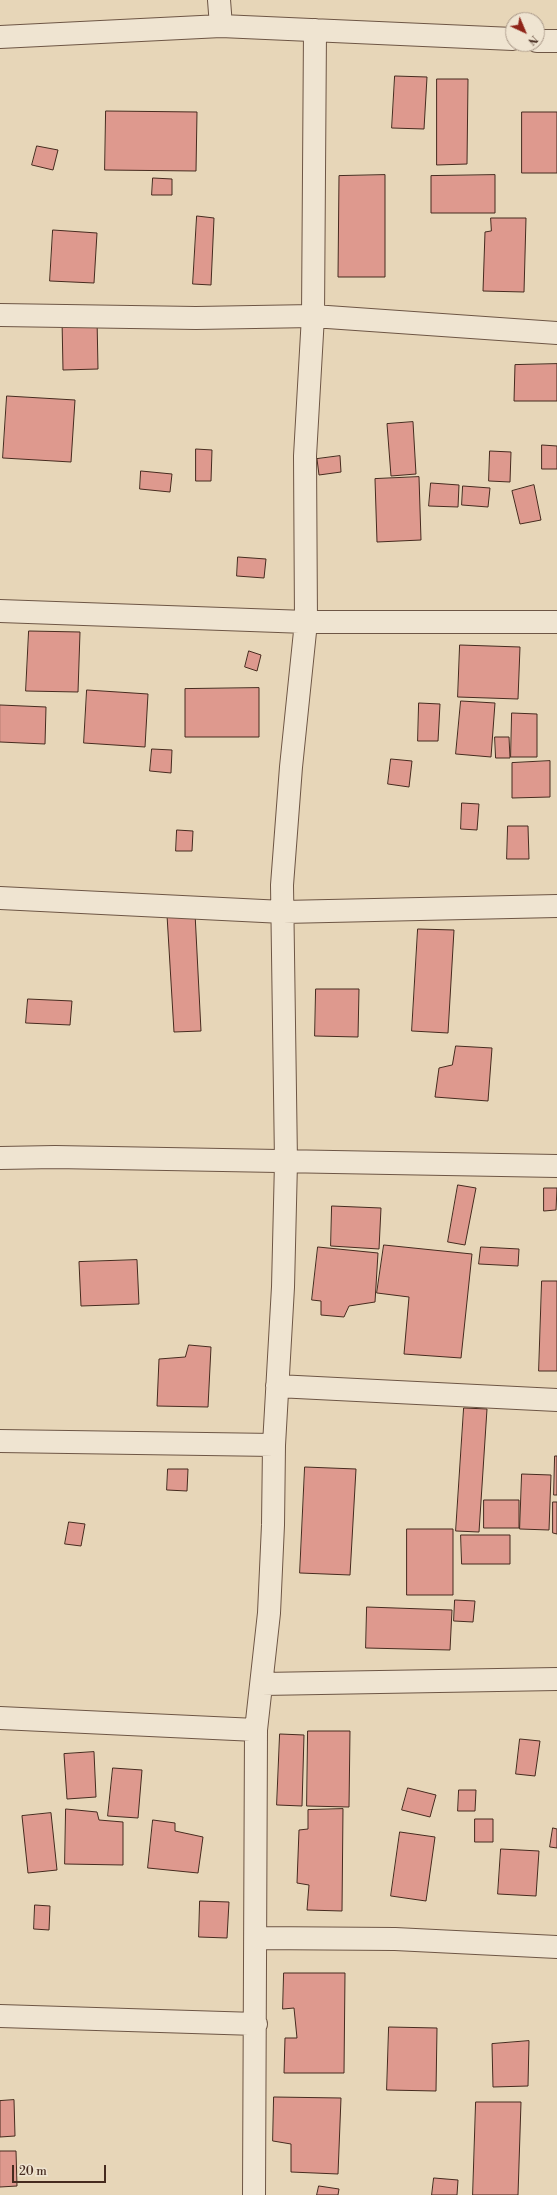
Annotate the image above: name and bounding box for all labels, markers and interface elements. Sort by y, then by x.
north arrow [505,12,545,52]
text: N [525,32,541,48]
scale bar [14,2157,108,2183]
text: 20 m [19,2164,47,2179]

